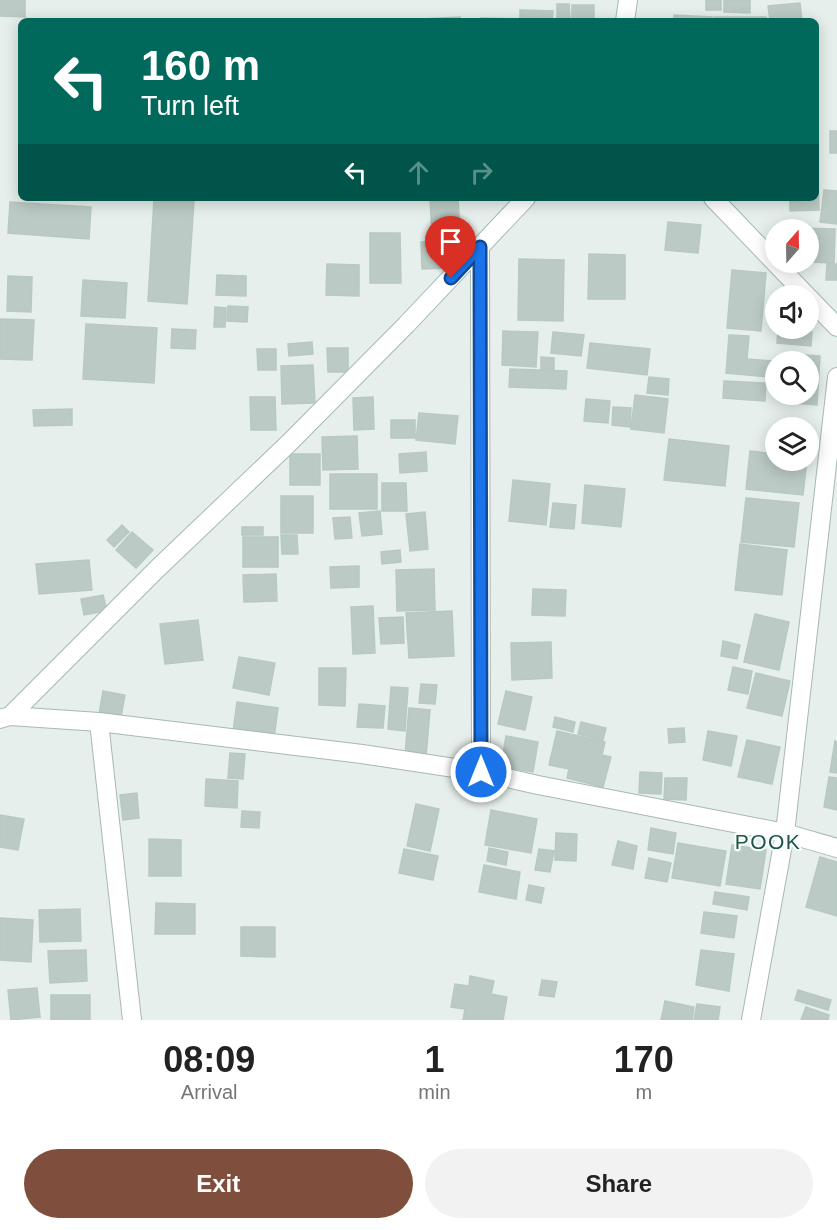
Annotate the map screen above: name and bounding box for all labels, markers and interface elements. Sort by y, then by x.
icon: left [42,42,120,120]
text: 160 m [141,42,260,89]
text: Turn left [141,91,239,121]
icon: left [339,156,372,189]
icon: ahead [402,156,435,189]
icon: right [465,156,498,189]
pin [425,216,476,278]
north arrow [765,219,819,273]
map controls [765,219,819,471]
icon: arrive [434,225,467,258]
button: sound [765,285,819,339]
button: search [765,351,819,405]
button: layers [765,417,819,471]
position arrow [449,740,513,804]
district label: POOK [735,830,801,853]
text: 08:09 [163,1039,255,1080]
text: 1 [424,1039,444,1080]
text: 170 [614,1039,674,1080]
text: Arrival [181,1081,238,1103]
text: min [418,1081,451,1103]
text: m [635,1081,652,1103]
button: Exit [24,1149,413,1218]
button: Share [425,1149,813,1218]

